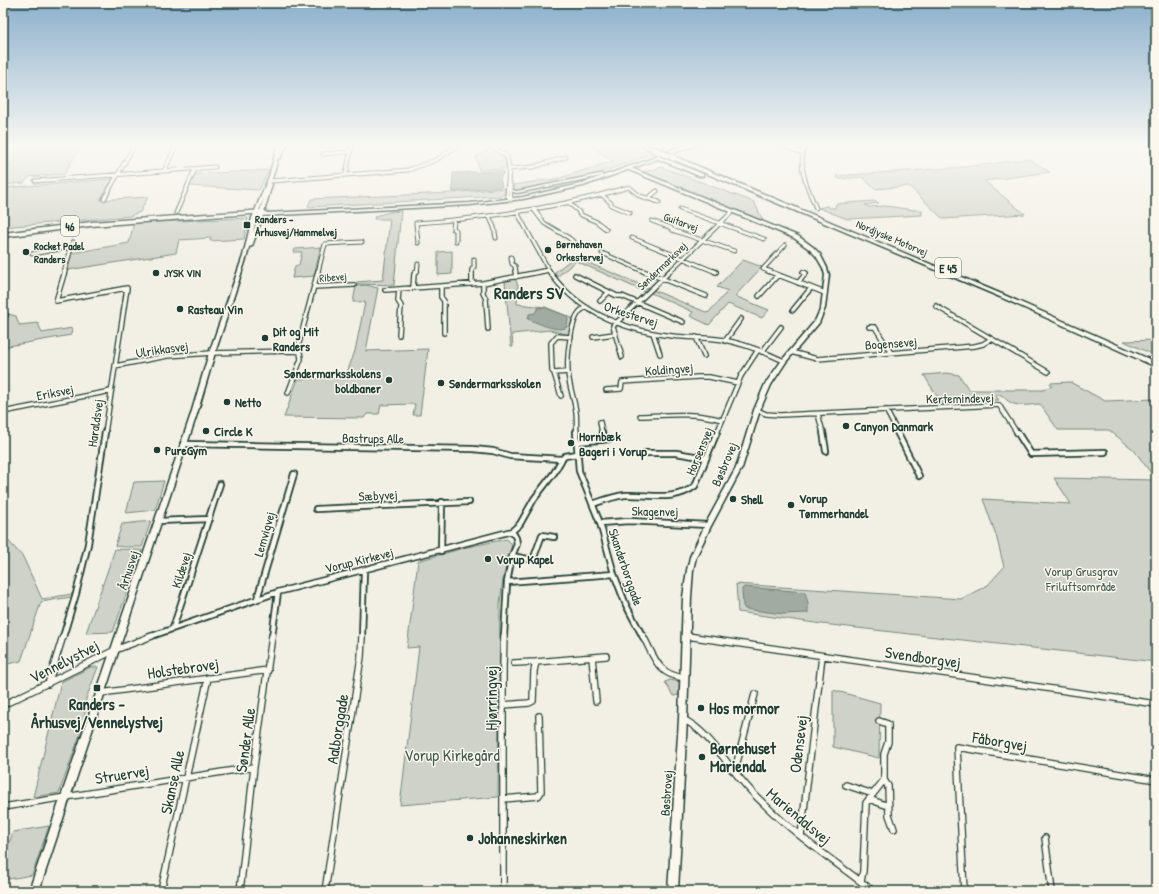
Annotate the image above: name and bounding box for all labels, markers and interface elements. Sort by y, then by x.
street label: Guitarvej [662,209,700,235]
place label: Randers - Århusvej/Hammelvej [255,212,337,240]
road number: 46 [61,216,79,236]
street label: Nordjyske Motorvej [854,217,930,259]
marker: Randers - Århusvej/Hammelvej [242,220,252,230]
place label: Børnehaven Orkestervej [556,237,604,265]
place label: Rocket Padel Randers [34,239,85,266]
street label: Søndermarksvej [634,239,690,293]
marker: Børnehaven Orkestervej [543,245,553,255]
marker: Rocket Padel Randers [21,247,31,257]
road number: E 45 [935,258,961,278]
place label: JYSK VIN [164,266,201,280]
marker: JYSK VIN [151,268,161,278]
street label: Ribevej [319,269,347,285]
district label: Randers SV [494,281,564,304]
street label: Orkestervej [602,297,660,331]
place label: Rasteau Vin [188,300,243,318]
marker: Rasteau Vin [175,304,185,314]
place label: Dit og Mit Randers [273,322,319,355]
street label: Bogensevej [864,332,918,354]
marker: Dit og Mit Randers [260,333,270,343]
street label: Ulrikkasvej [135,336,189,362]
street label: Koldingvej [644,358,694,380]
place label: Søndermarksskolens boldbaner [284,364,382,397]
place label: Søndermarksskolen [449,374,541,392]
marker: Søndermarksskolens boldbaner [384,375,394,385]
marker: Søndermarksskolen [436,378,446,388]
street label: Eriksvej [35,380,75,404]
street label: Kertemindevej [926,388,994,408]
place label: Netto [235,393,262,411]
marker: Netto [222,397,232,407]
street label: Haraldsvej [83,398,107,448]
place label: Canyon Danmark [854,417,934,436]
marker: Canyon Danmark [841,421,851,431]
place label: Circle K [214,422,253,440]
street label: Horsensvej [681,424,717,478]
marker: Circle K [201,426,211,436]
place label: Hornbæk Bageri i Vorup [579,427,647,461]
street label: Bastrups Alle [342,428,404,448]
marker: Hornbæk Bageri i Vorup [566,438,576,448]
street label: Bøsbrovej [707,439,741,489]
place label: PureGym [165,441,207,460]
marker: PureGym [152,445,162,455]
street label: Sæbyvej [358,485,398,505]
place label: Vorup Tømmerhandel [798,489,869,522]
place label: Shell [741,490,764,508]
marker: Shell [728,494,738,504]
marker: Vorup Tømmerhandel [786,500,796,510]
street label: Skagenvej [631,502,679,520]
street label: Lemvigvej [249,509,279,559]
street label: Skanderborggade [604,526,648,608]
street label: Vorup Kirkevej [323,543,395,577]
street label: Århusvej [113,548,143,592]
street label: Kildevej [167,550,195,590]
place label: Vorup Kapel [496,550,554,569]
marker: Vorup Kapel [483,554,493,564]
park label: Vorup Grusgrav Friluftsområde [1044,562,1119,595]
street label: Vennelystvej [25,634,103,688]
street label: Svendborgvej [884,641,962,673]
street label: Holstebrovej [146,652,220,684]
street label: Hjørringvej [480,666,502,730]
marker: Randers - Århusvej/Vennelystvej [92,683,102,693]
street label: Aalborggade [321,692,353,766]
place label: Randers - Århusvej/Vennelystvej [31,693,163,734]
place label: Hos mormor [709,697,781,719]
marker: Hos mormor [696,703,706,713]
street label: Sønder Alle [230,706,260,774]
street label: Odensevej [784,714,812,774]
street label: Fåborgvej [970,726,1029,756]
place label: Børnehuset Mariendal [710,737,776,777]
park label: Vorup Kirkegård [404,744,500,766]
street label: Skanse Alle [155,747,190,816]
marker: Børnehuset Mariendal [697,752,707,762]
street label: Struervej [93,759,151,789]
street label: Bøsbrovej [655,769,677,817]
street label: Mariendalsvej [762,782,836,850]
place label: Johanneskirken [478,827,567,849]
marker: Johanneskirken [465,833,475,843]

